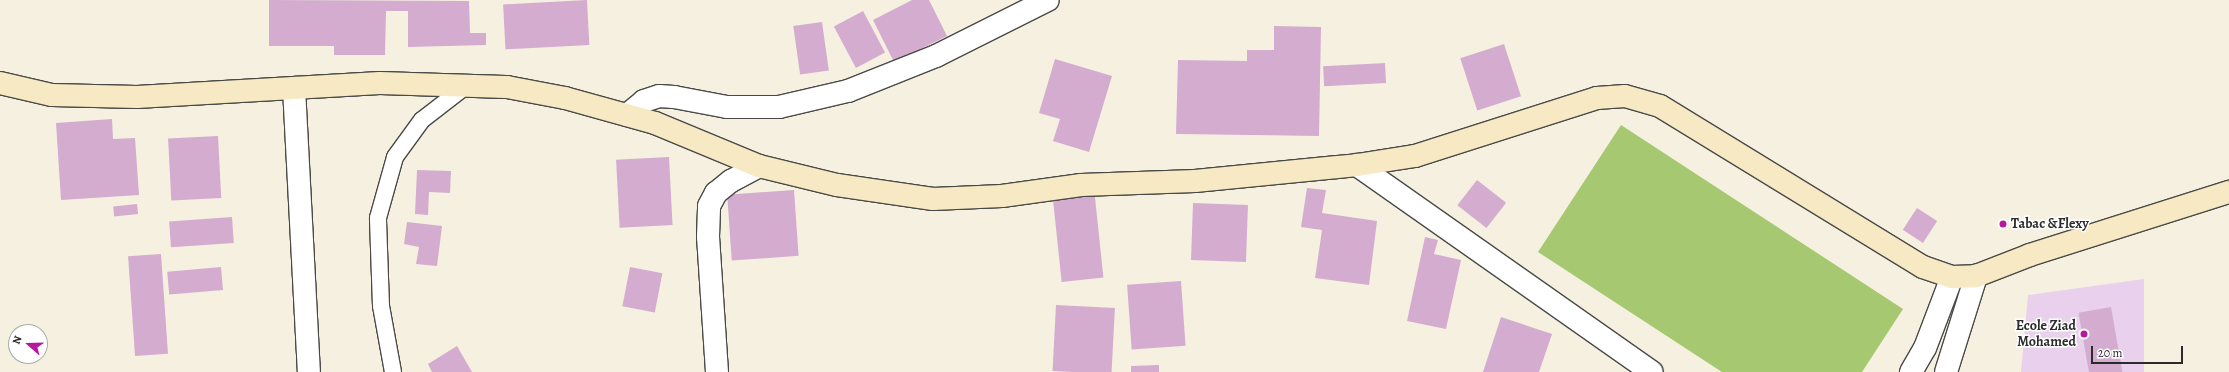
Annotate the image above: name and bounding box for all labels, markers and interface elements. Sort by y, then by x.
place label: Tabac &Flexy [2011,216,2089,232]
marker: Tabac &Flexy [1998,219,2008,229]
place label: Ecole Ziad Mohamed [2016,318,2076,350]
north arrow [8,324,48,364]
marker: Ecole Ziad Mohamed [2079,329,2089,339]
text: N [9,334,26,346]
scale bar [2093,338,2185,364]
text: 20 m [2098,345,2122,361]

